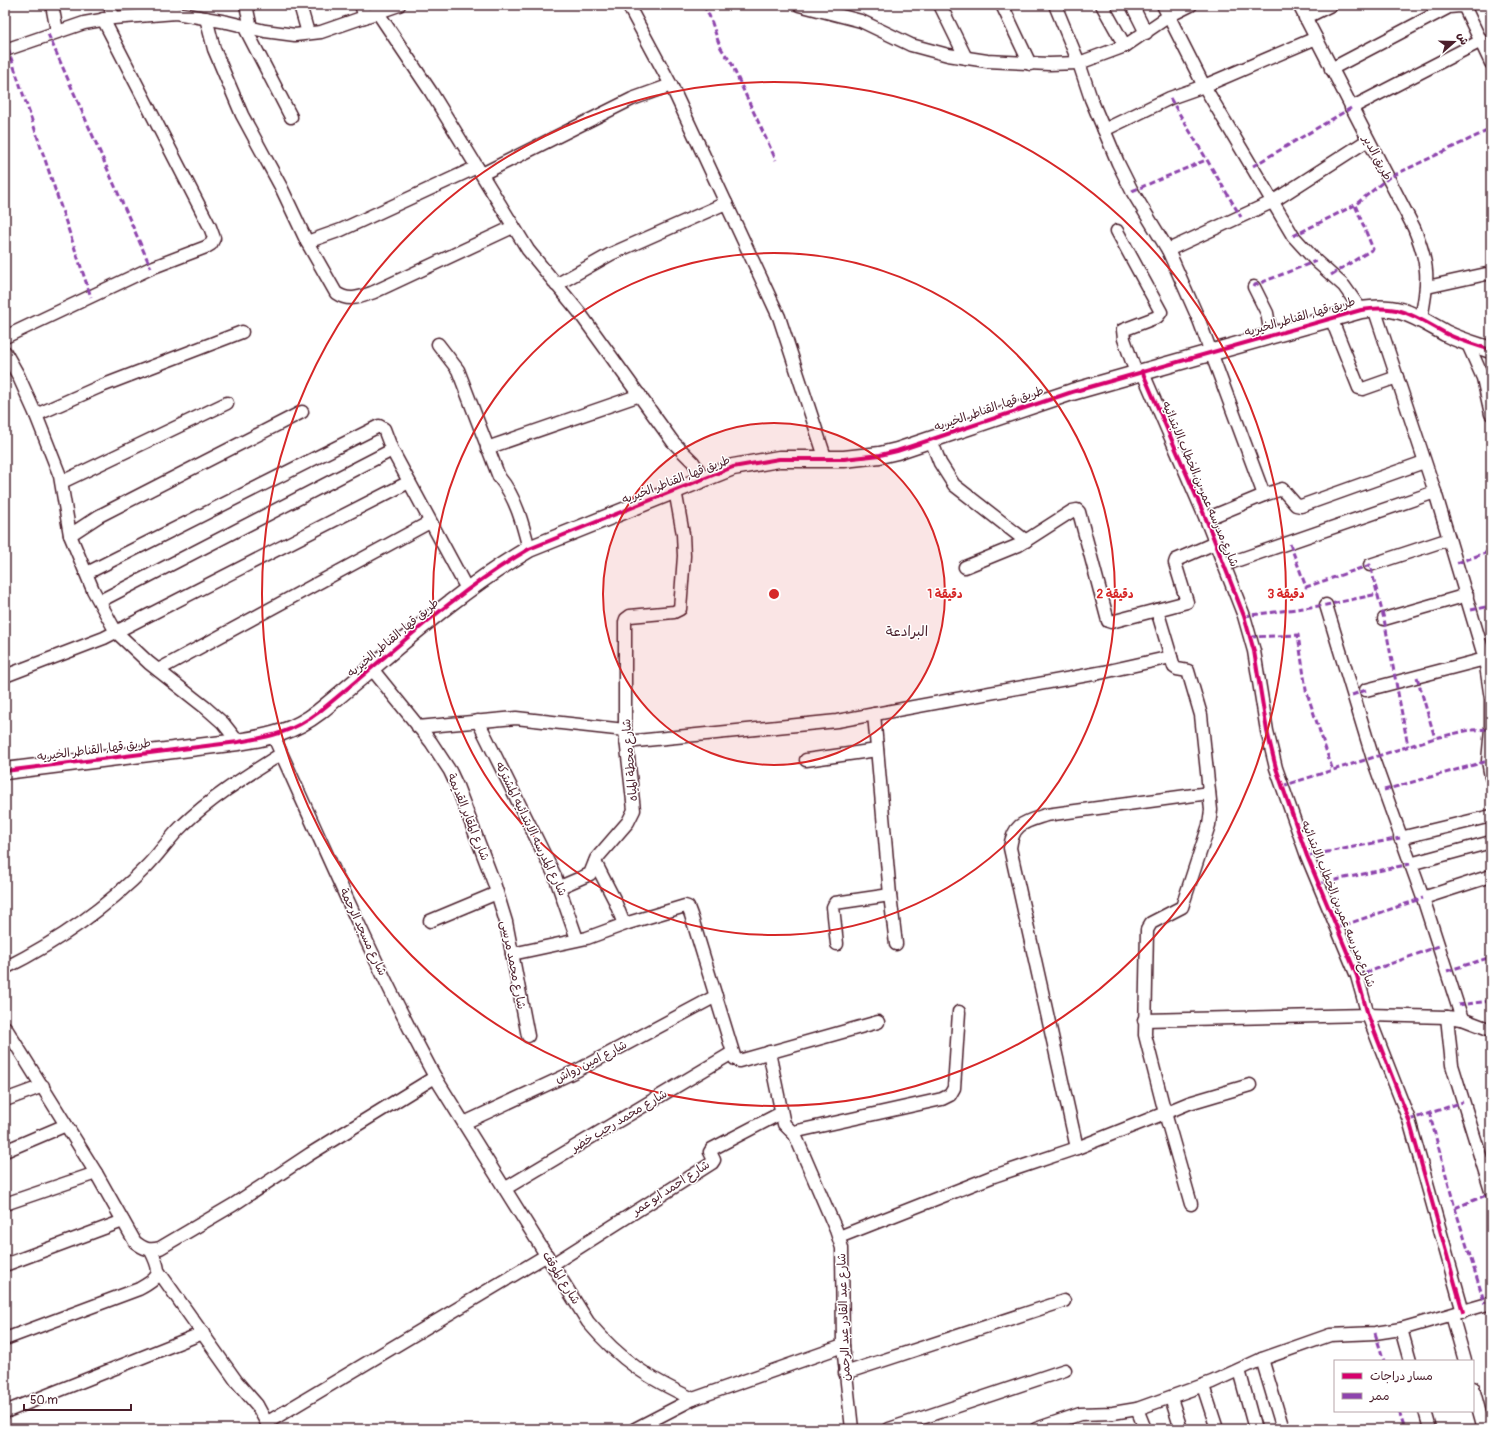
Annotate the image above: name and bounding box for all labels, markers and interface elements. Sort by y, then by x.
north arrow [1434,22,1474,62]
text: ش [1455,31,1471,47]
street label: طريق الدير [1358,132,1395,183]
street label: طريق قها, القناطر الخيريه [1243,294,1357,340]
street label: طريق قها, القناطر الخيريه [932,383,1046,435]
street label: شارع مدرسه عمر بن الخطاب الابتدائيه [1157,399,1242,569]
street label: طريق قها, القناطر الخيريه [620,452,732,508]
centre of rings [767,587,781,601]
text: 1 دقيقة [928,587,963,602]
text: 2 دقيقة [1097,587,1134,602]
text: 3 دقيقة [1268,587,1305,602]
street label: طريق قها, القناطر الخيريه [344,595,442,681]
district label: البرادعة [886,623,928,640]
street label: شارع محطة المياه [619,718,642,802]
street label: طريق قها, القناطر الخيريه [36,736,152,764]
street label: شارع المدرسه الابتدائيه المشتركه [491,759,570,899]
street label: شارع المقابر القديمة [443,771,492,863]
street label: شارع مدرسه عمر بن الخطاب الابتدائيه [1297,818,1378,990]
street label: شارع مسجد الرحمة [335,886,390,978]
street label: شارع محمد مرسى [496,919,529,1011]
street label: شارع امين رواش [552,1037,630,1088]
street label: شارع محمد رجب خضر [567,1086,671,1157]
street label: شارع احمد ابو عمر [628,1157,713,1220]
street label: شارع الموقف [538,1249,583,1308]
street label: شارع عبد القادر عبد الرحمن [834,1253,855,1381]
legend [1334,1360,1474,1412]
text: مسار دراجات [1370,1369,1433,1384]
scale bar [24,1386,131,1412]
text: ممر [1369,1389,1389,1404]
text: 50 m [30,1393,58,1408]

